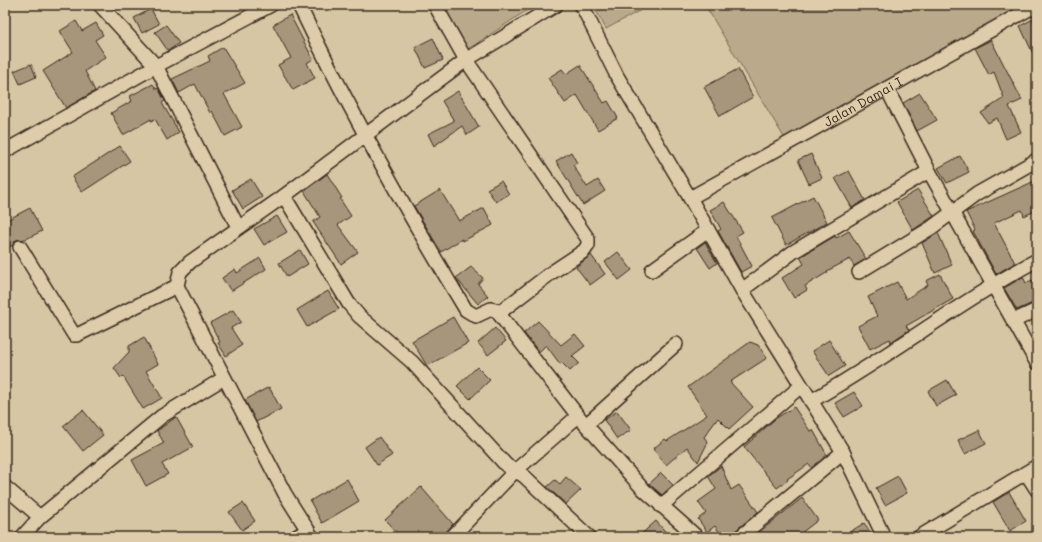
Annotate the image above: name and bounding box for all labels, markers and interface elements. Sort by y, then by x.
street label: Jalan Damai I [820,72,905,130]

